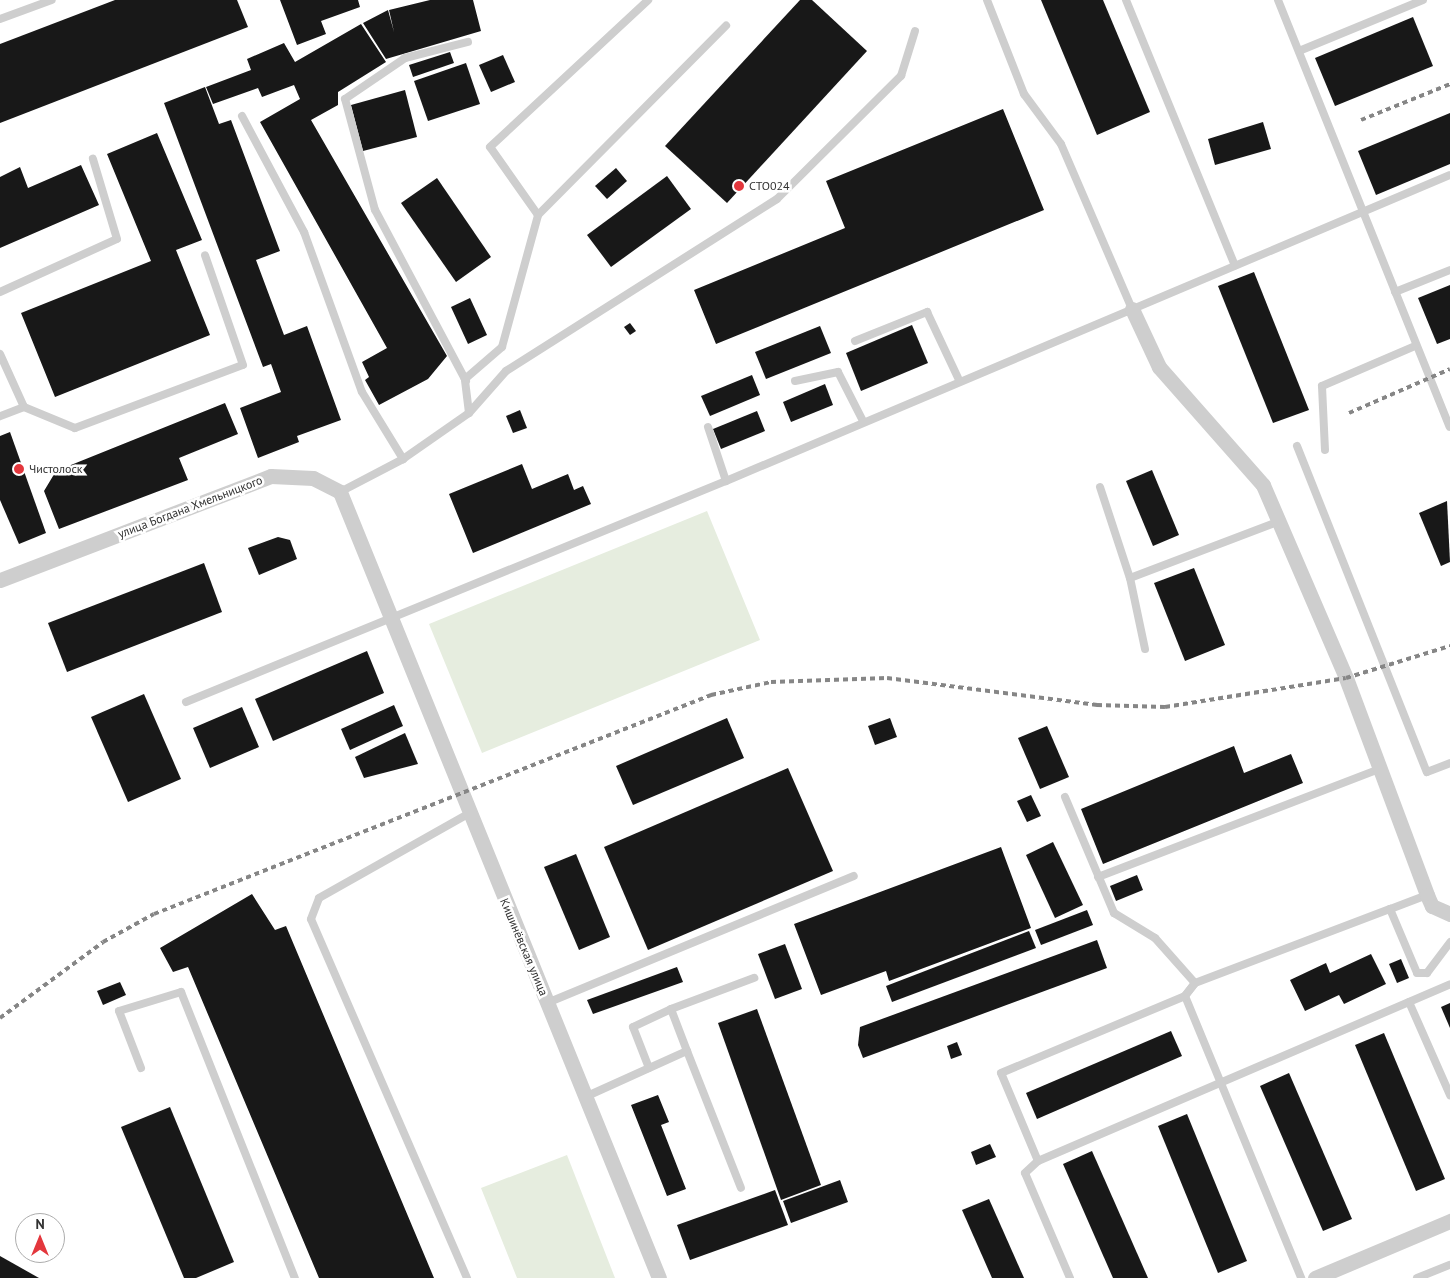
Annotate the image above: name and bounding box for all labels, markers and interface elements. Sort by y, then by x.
place label: СТО024 [749,179,790,193]
marker: СТО024 [733,180,745,192]
place label: Чистолоск [29,462,83,476]
marker: Чистолоск [13,463,25,475]
street label: улица Богдана Хмельницкого [116,473,264,541]
street label: Кишинёвская улица [497,896,551,998]
north arrow [15,1213,65,1263]
text: N [35,1215,45,1233]

